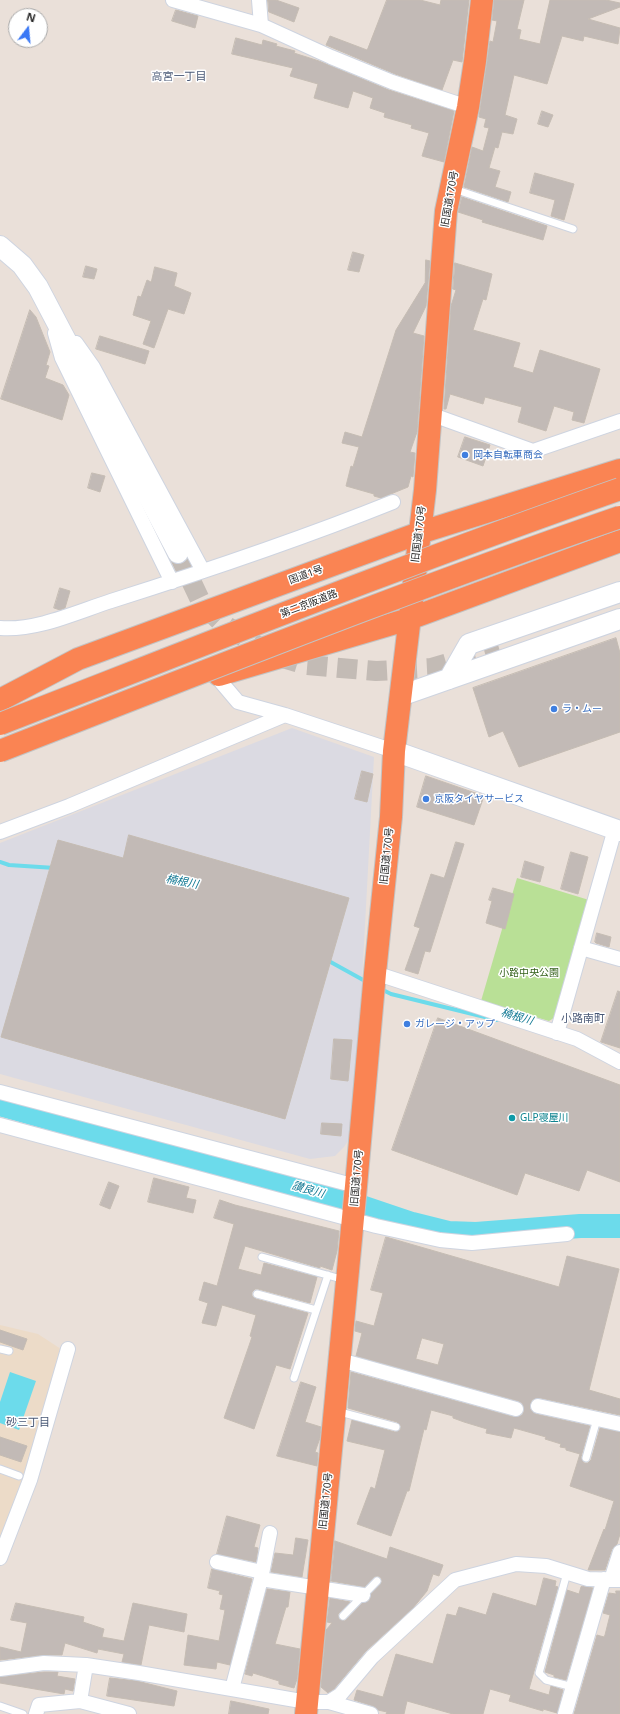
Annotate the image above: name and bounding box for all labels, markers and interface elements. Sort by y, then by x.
north arrow [8,8,48,48]
text: N [25,8,38,25]
district label: 高宮一丁目 [152,70,206,84]
street label: 旧国道170号 [439,170,461,228]
place label: 岡本自転車商会 [473,449,543,461]
marker: 岡本自転車商会 [460,450,470,460]
street label: 旧国道170号 [410,505,428,563]
street label: 国道1号 [287,563,325,587]
street label: 第二京阪道路 [279,588,339,620]
place label: ラ・ムー [562,703,602,715]
marker: ラ・ムー [549,704,559,714]
place label: 京阪タイヤサービス [434,793,524,805]
marker: 京阪タイヤサービス [421,794,431,804]
street label: 旧国道170号 [378,827,396,885]
water label: 楠根川 [165,872,199,892]
park label: 小路中央公園 [499,967,559,979]
water label: 楠根川 [499,1006,535,1028]
district label: 小路南町 [561,1012,605,1026]
place label: ガレージ・アップ [415,1018,495,1030]
marker: ガレージ・アップ [402,1019,412,1029]
place label: GLP寝屋川 [520,1112,569,1124]
marker: GLP寝屋川 [507,1113,517,1123]
street label: 旧国道170号 [349,1149,365,1207]
water label: 讃良川 [290,1179,326,1201]
district label: 砂三丁目 [6,1416,50,1430]
street label: 旧国道170号 [317,1472,335,1530]

